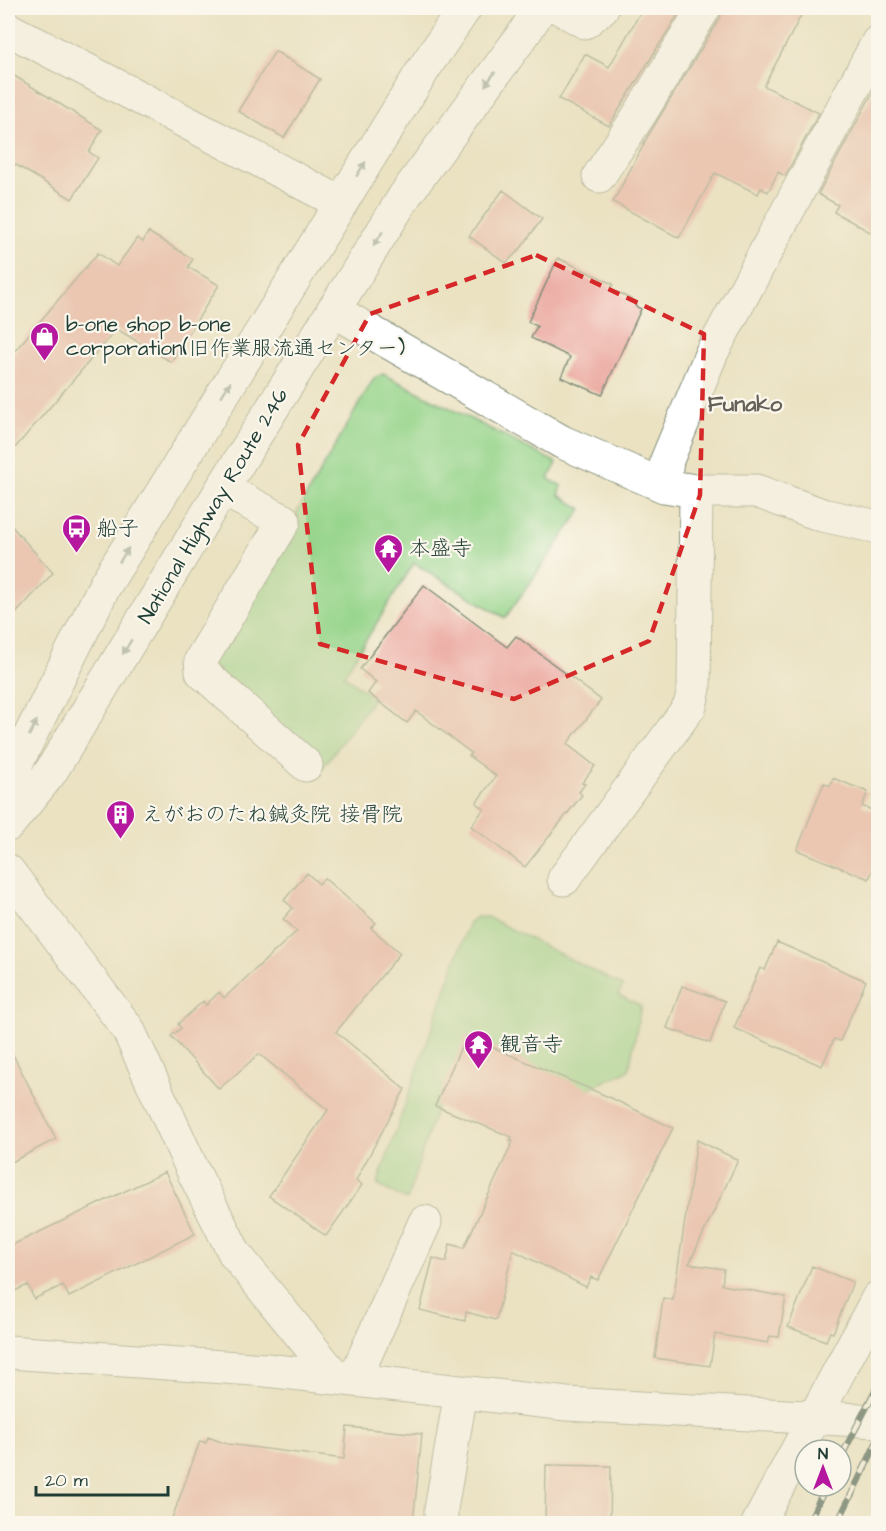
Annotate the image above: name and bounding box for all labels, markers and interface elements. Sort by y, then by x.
one-way arrow [484,71,496,87]
one-way arrow [356,161,367,178]
one-way arrow [373,230,384,247]
place label: b-one shop b-one corporation(旧作業服流通センター) [66,310,405,364]
shop icon: b-one shop b-one corporation(旧作業服流通センター) [29,320,61,362]
one-way arrow [220,381,231,397]
street label: National Highway Route 246 [131,383,297,630]
district label: Funako [708,389,783,420]
bus stop icon: 船子 [60,512,92,554]
place label: 船子 [97,514,139,543]
temple icon: 本盛寺 [372,532,404,574]
place label: 本盛寺 [409,534,472,563]
one-way arrow [118,547,129,563]
one-way arrow [121,639,132,655]
one-way arrow [28,719,38,736]
building icon: えがおのたね鍼灸院 接骨院 [105,798,137,840]
place label: えがおのたね鍼灸院 接骨院 [142,800,402,829]
temple icon: 観音寺 [463,1028,495,1070]
place label: 観音寺 [500,1030,563,1059]
north arrow [793,1438,853,1498]
text: N [818,1443,828,1465]
scale bar [36,1459,168,1497]
text: 20 m [45,1468,88,1493]

